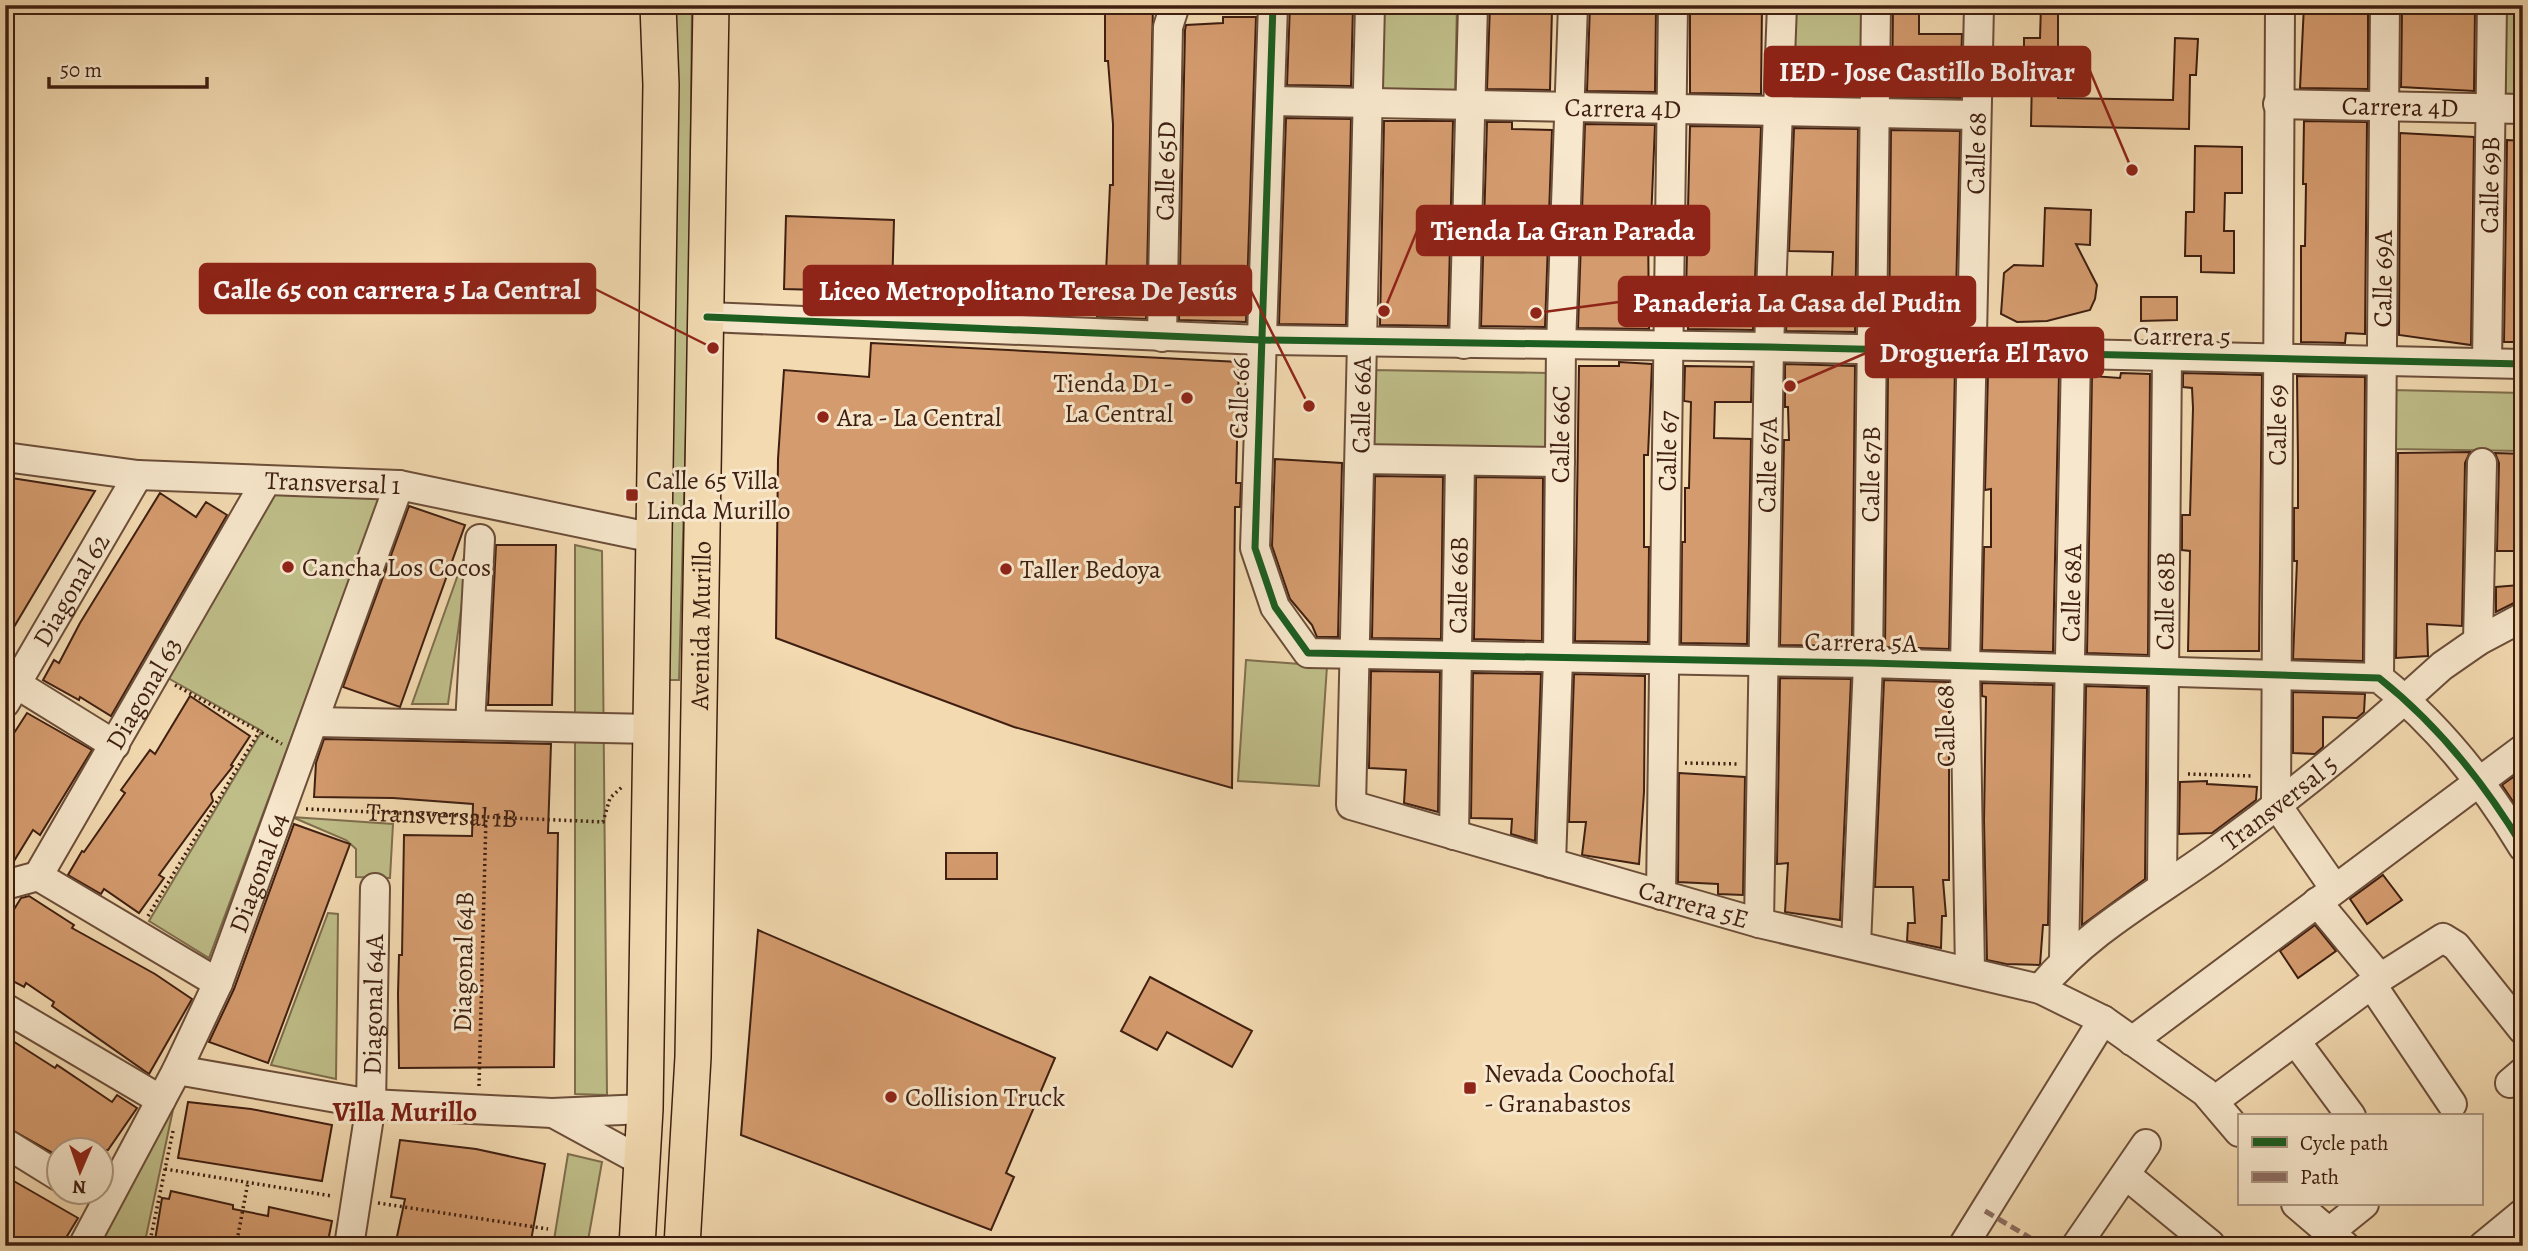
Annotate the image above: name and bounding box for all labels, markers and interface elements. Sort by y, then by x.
scale bar [49,46,206,90]
callout: IED - Jose Castillo Bolivar [1765,47,2090,96]
text: IED - Jose Castillo Bolivar [1779,53,2075,91]
text: 50 m [60,56,102,84]
street label: Carrera 4D [2341,88,2459,126]
street label: Carrera 4D [1564,90,1682,127]
street label: Calle 68 [1958,112,1995,195]
street label: Calle 65D [1147,121,1184,221]
street label: Calle 69B [2472,136,2508,234]
callout: Tienda La Gran Parada [1417,206,1709,255]
text: Tienda La Gran Parada [1431,212,1696,250]
street label: Calle 69A [2365,230,2401,328]
callout: Calle 65 con carrera 5 La Central [200,264,595,313]
callout: Liceo Metropolitano Teresa De Jesús [804,266,1251,315]
text: Calle 65 con carrera 5 La Central [213,271,581,309]
text: Liceo Metropolitano Teresa De Jesús [819,272,1237,310]
callout: Panaderia La Casa del Pudin [1619,277,1975,326]
text: Panaderia La Casa del Pudin [1633,284,1962,322]
street label: Carrera 5 [2133,318,2231,355]
callout: Droguería El Tavo [1866,328,2103,377]
text: Droguería El Tavo [1879,334,2089,372]
street label: Calle 66A [1343,355,1380,454]
street label: Calle 66 [1221,356,1258,440]
place label: Tienda D1 - La Central [1053,366,1173,431]
street label: Calle 69 [2260,384,2295,466]
street label: Calle 66C [1543,385,1579,483]
marker: Tienda D1 - La Central [1179,390,1195,406]
place label: Ara - La Central [836,400,1001,435]
marker: Ara - La Central [815,409,831,425]
street label: Calle 67 [1649,410,1686,492]
street label: Calle 67A [1749,416,1786,513]
street label: Calle 67B [1853,426,1889,523]
street label: Transversal 1 [264,463,401,503]
place label: Calle 65 Villa Linda Murillo [646,463,791,528]
marker: Calle 65 Villa Linda Murillo [624,487,640,503]
street label: Diagonal 62 [25,527,118,653]
street label: Calle 66B [1440,536,1477,634]
street label: Avenida Murillo [682,541,720,711]
street label: Calle 68A [2053,543,2090,642]
place label: Cancha Los Cocos [302,550,491,585]
place label: Taller Bedoya [1020,552,1161,587]
street label: Calle 68B [2147,552,2183,650]
marker: Cancha Los Cocos [280,559,296,575]
marker: Taller Bedoya [998,561,1014,577]
street label: Carrera 5A [1804,624,1919,661]
street label: Diagonal 63 [98,631,190,756]
street label: Calle 68 [1927,684,1964,768]
street label: Transversal 5 [2214,747,2345,859]
street label: Transversal 1B [366,795,518,836]
street label: Diagonal 64 [221,808,296,938]
street label: Carrera 5E [1634,872,1753,937]
street label: Diagonal 64B [445,891,482,1033]
street label: Diagonal 64A [355,933,392,1075]
place label: Nevada Coochofal - Granabastos [1484,1056,1675,1121]
place label: Collision Truck [905,1080,1065,1115]
marker: Nevada Coochofal - Granabastos [1462,1080,1478,1096]
marker: Collision Truck [883,1089,899,1105]
district label: Villa Murillo [332,1093,477,1131]
legend [2238,1114,2482,1206]
text: Cycle path [2300,1129,2389,1157]
north arrow [46,1136,116,1206]
text: Path [2300,1163,2339,1191]
text: N [72,1174,87,1200]

